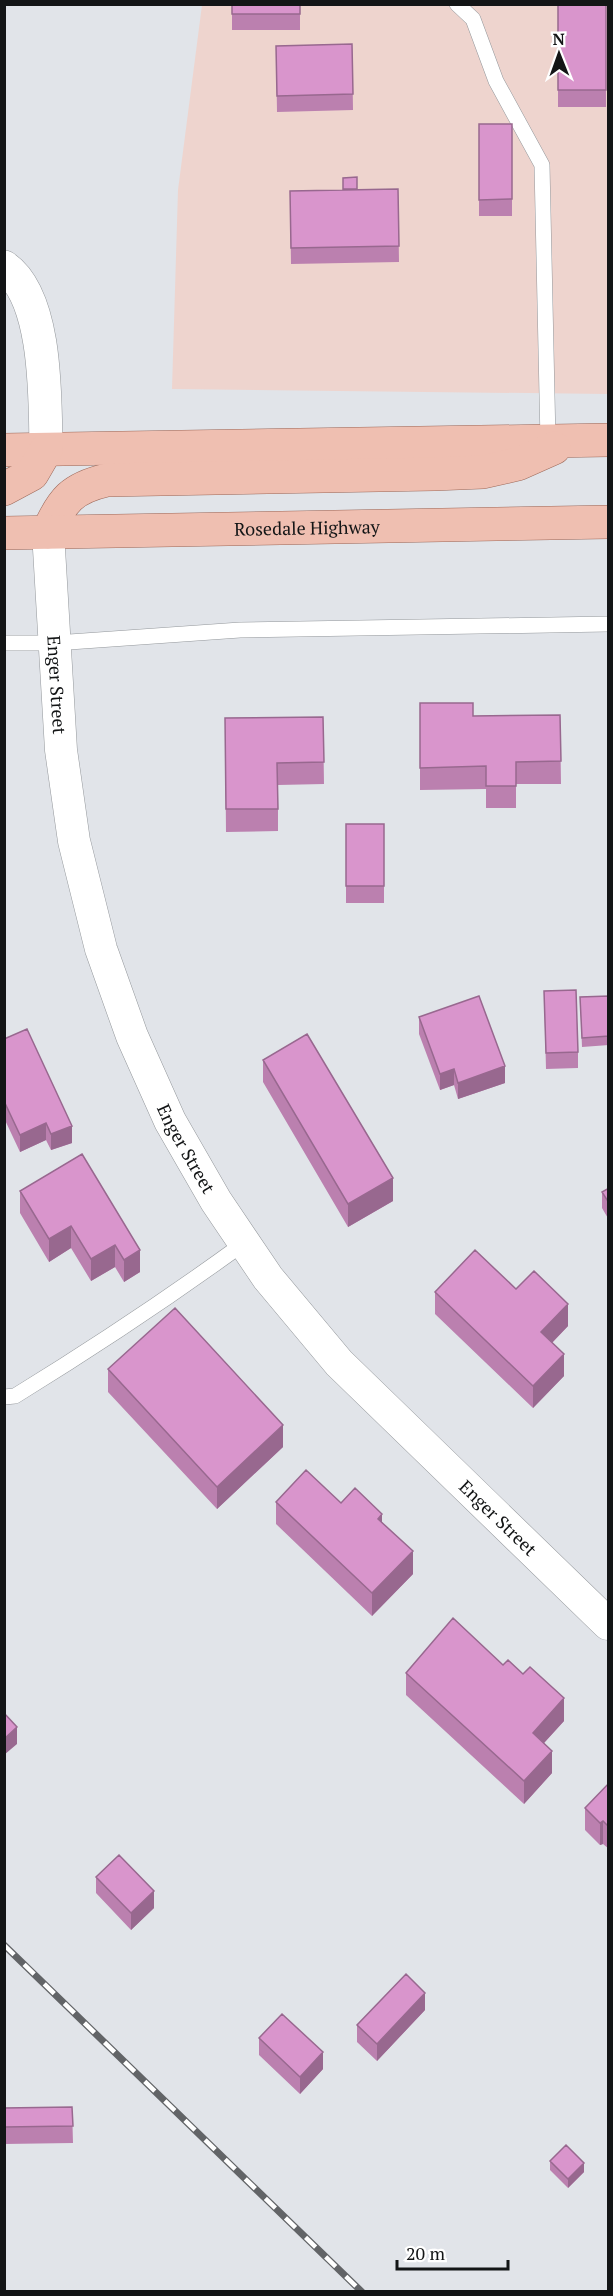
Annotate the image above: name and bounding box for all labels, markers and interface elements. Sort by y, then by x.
north arrow [529,24,589,84]
text: N [552,28,565,50]
street label: Rosedale Highway [234,514,381,541]
street label: Enger Street [42,635,72,735]
street label: Enger Street [152,1100,221,1198]
street label: Enger Street [454,1474,542,1561]
scale bar [397,2233,508,2271]
text: 20 m [406,2241,446,2265]

